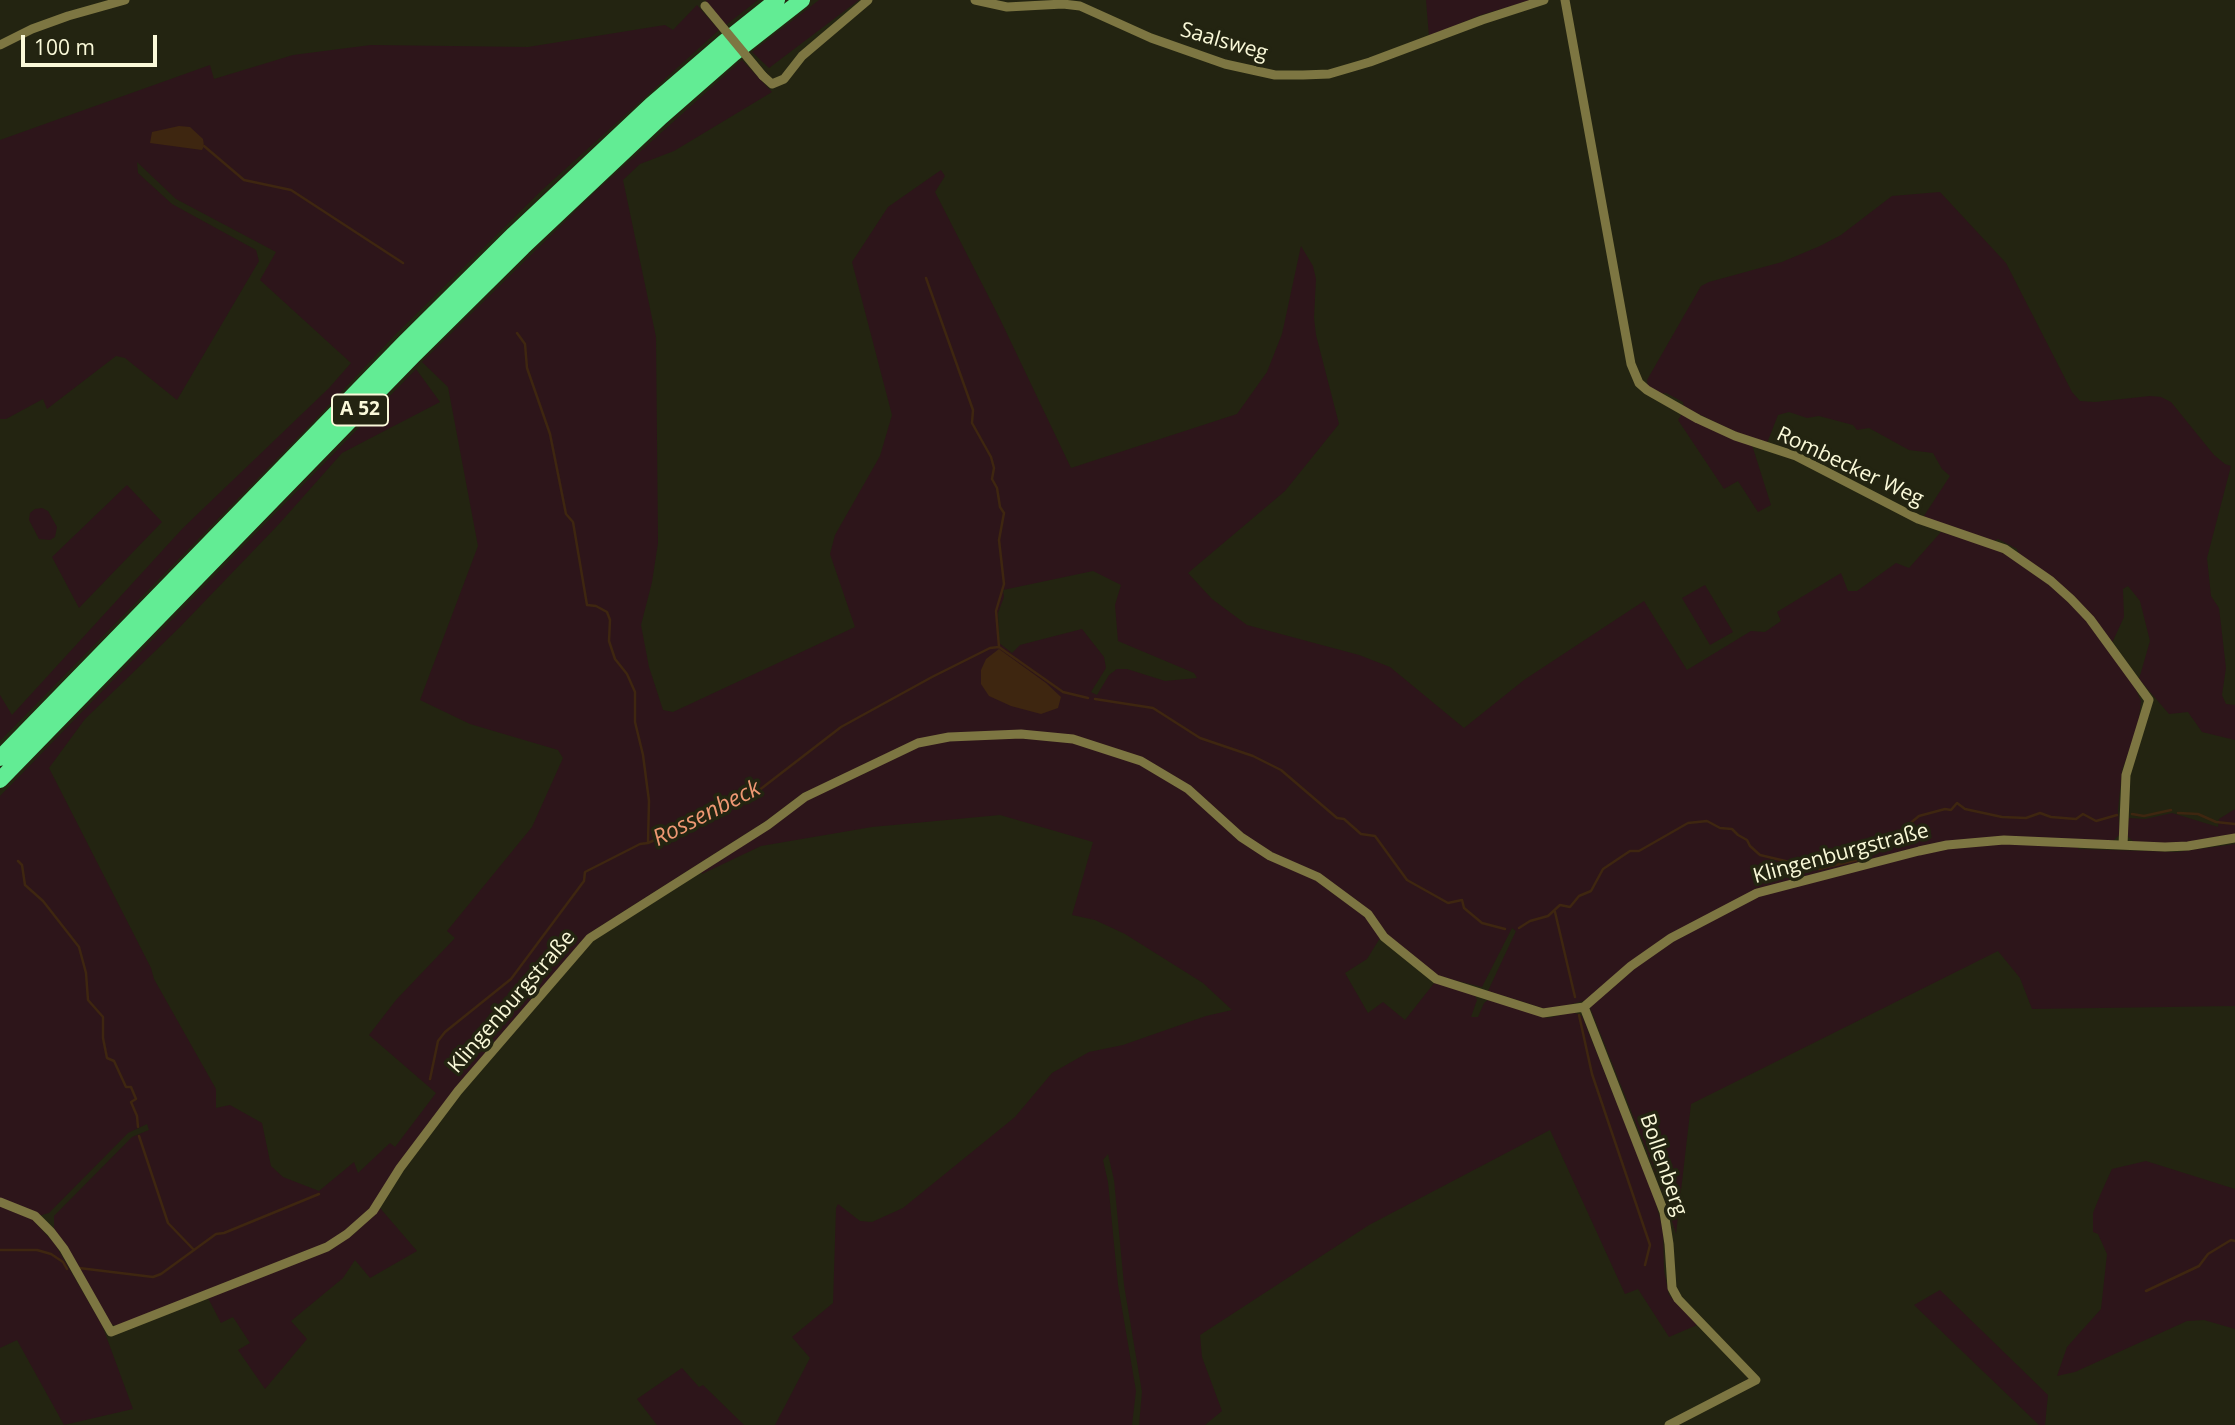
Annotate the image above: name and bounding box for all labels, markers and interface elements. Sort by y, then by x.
street label: Saalsweg [1177,18,1271,66]
scale bar [24,21,161,65]
text: 100 m [34,33,95,61]
road number: A 52 [332,394,388,426]
street label: Rombecker Weg [1773,422,1927,512]
water label: Rossenbeck [649,775,765,853]
street label: Klingenburgstraße [1750,818,1932,890]
street label: Klingenburgstraße [443,926,581,1078]
street label: Bollenberg [1634,1111,1692,1219]

